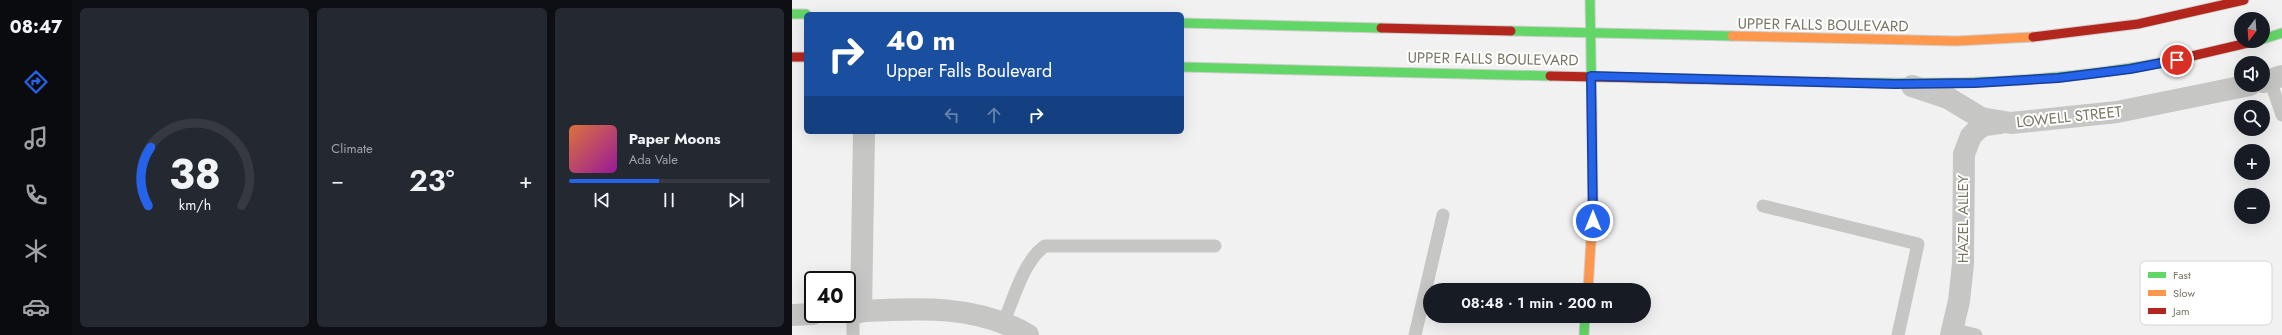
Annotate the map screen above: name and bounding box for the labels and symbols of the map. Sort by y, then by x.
north arrow [2234,12,2270,48]
street label: UPPER FALLS BOULEVARD [1737,13,1909,37]
pin [2160,43,2194,77]
street label: UPPER FALLS BOULEVARD [1407,47,1579,71]
street label: LOWELL STREET [2015,101,2123,133]
street label: HAZEL ALLEY [1952,174,1974,263]
position arrow [1572,200,1614,242]
legend [2140,261,2272,325]
text: Fast [2173,267,2191,283]
speed limit sign: 40 [804,271,856,323]
text: Slow [2173,285,2195,301]
text: Jam [2171,303,2190,319]

